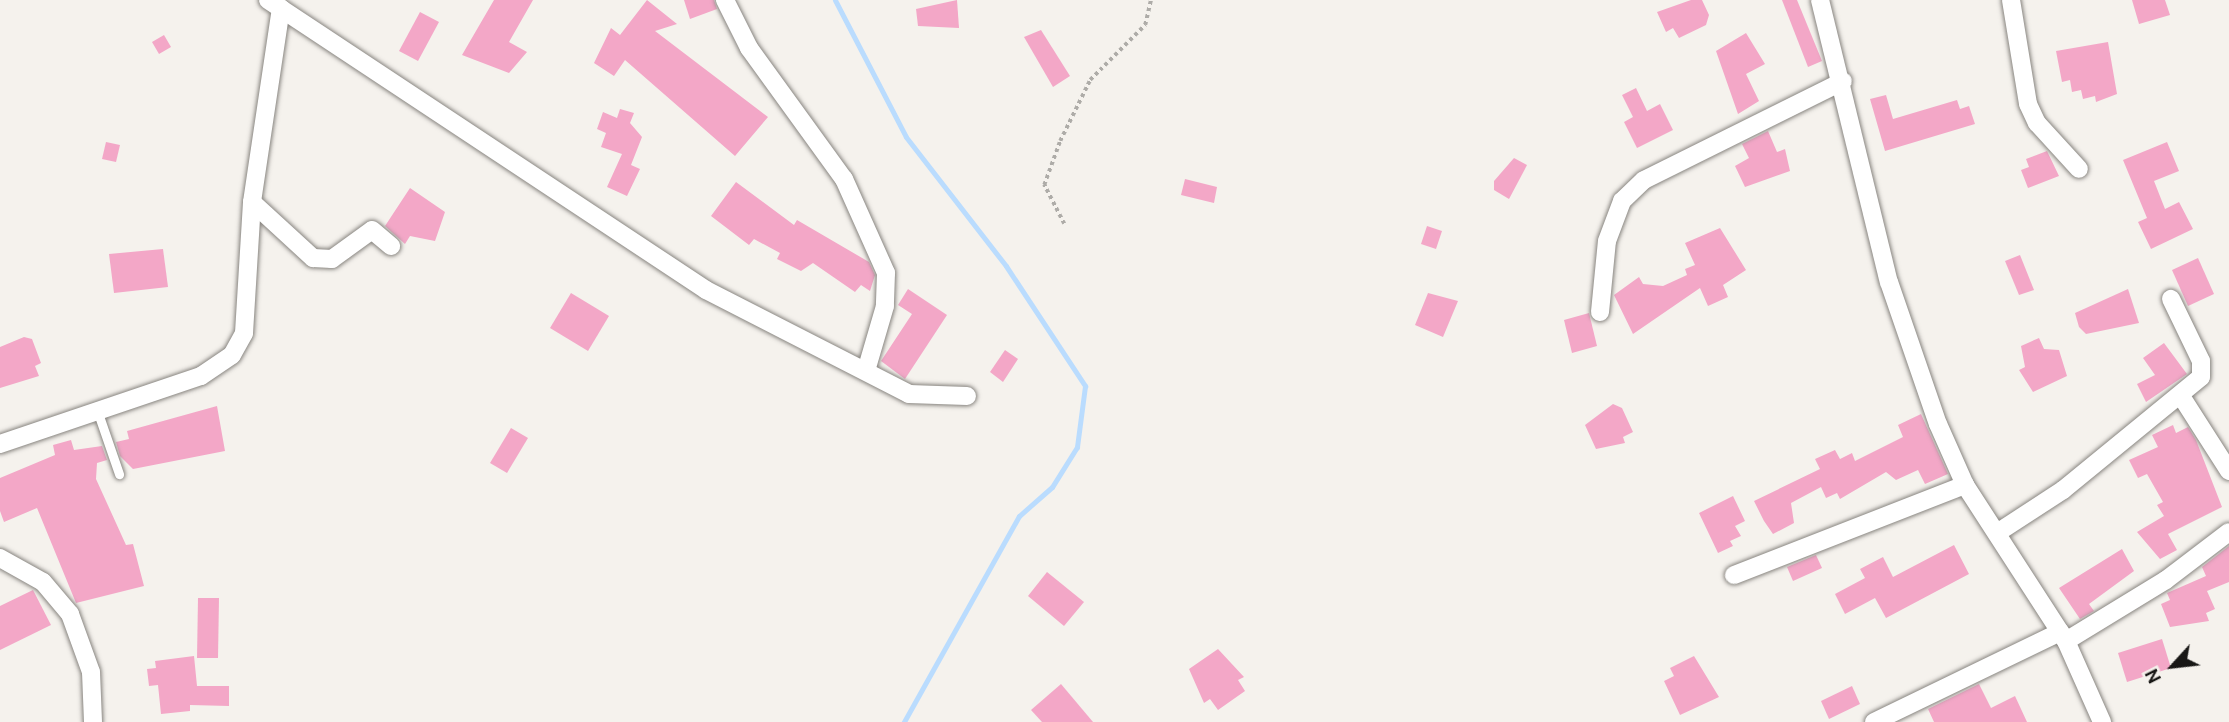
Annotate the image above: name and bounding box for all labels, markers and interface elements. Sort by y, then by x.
north arrow [2138,631,2208,701]
text: N [2140,664,2168,687]

